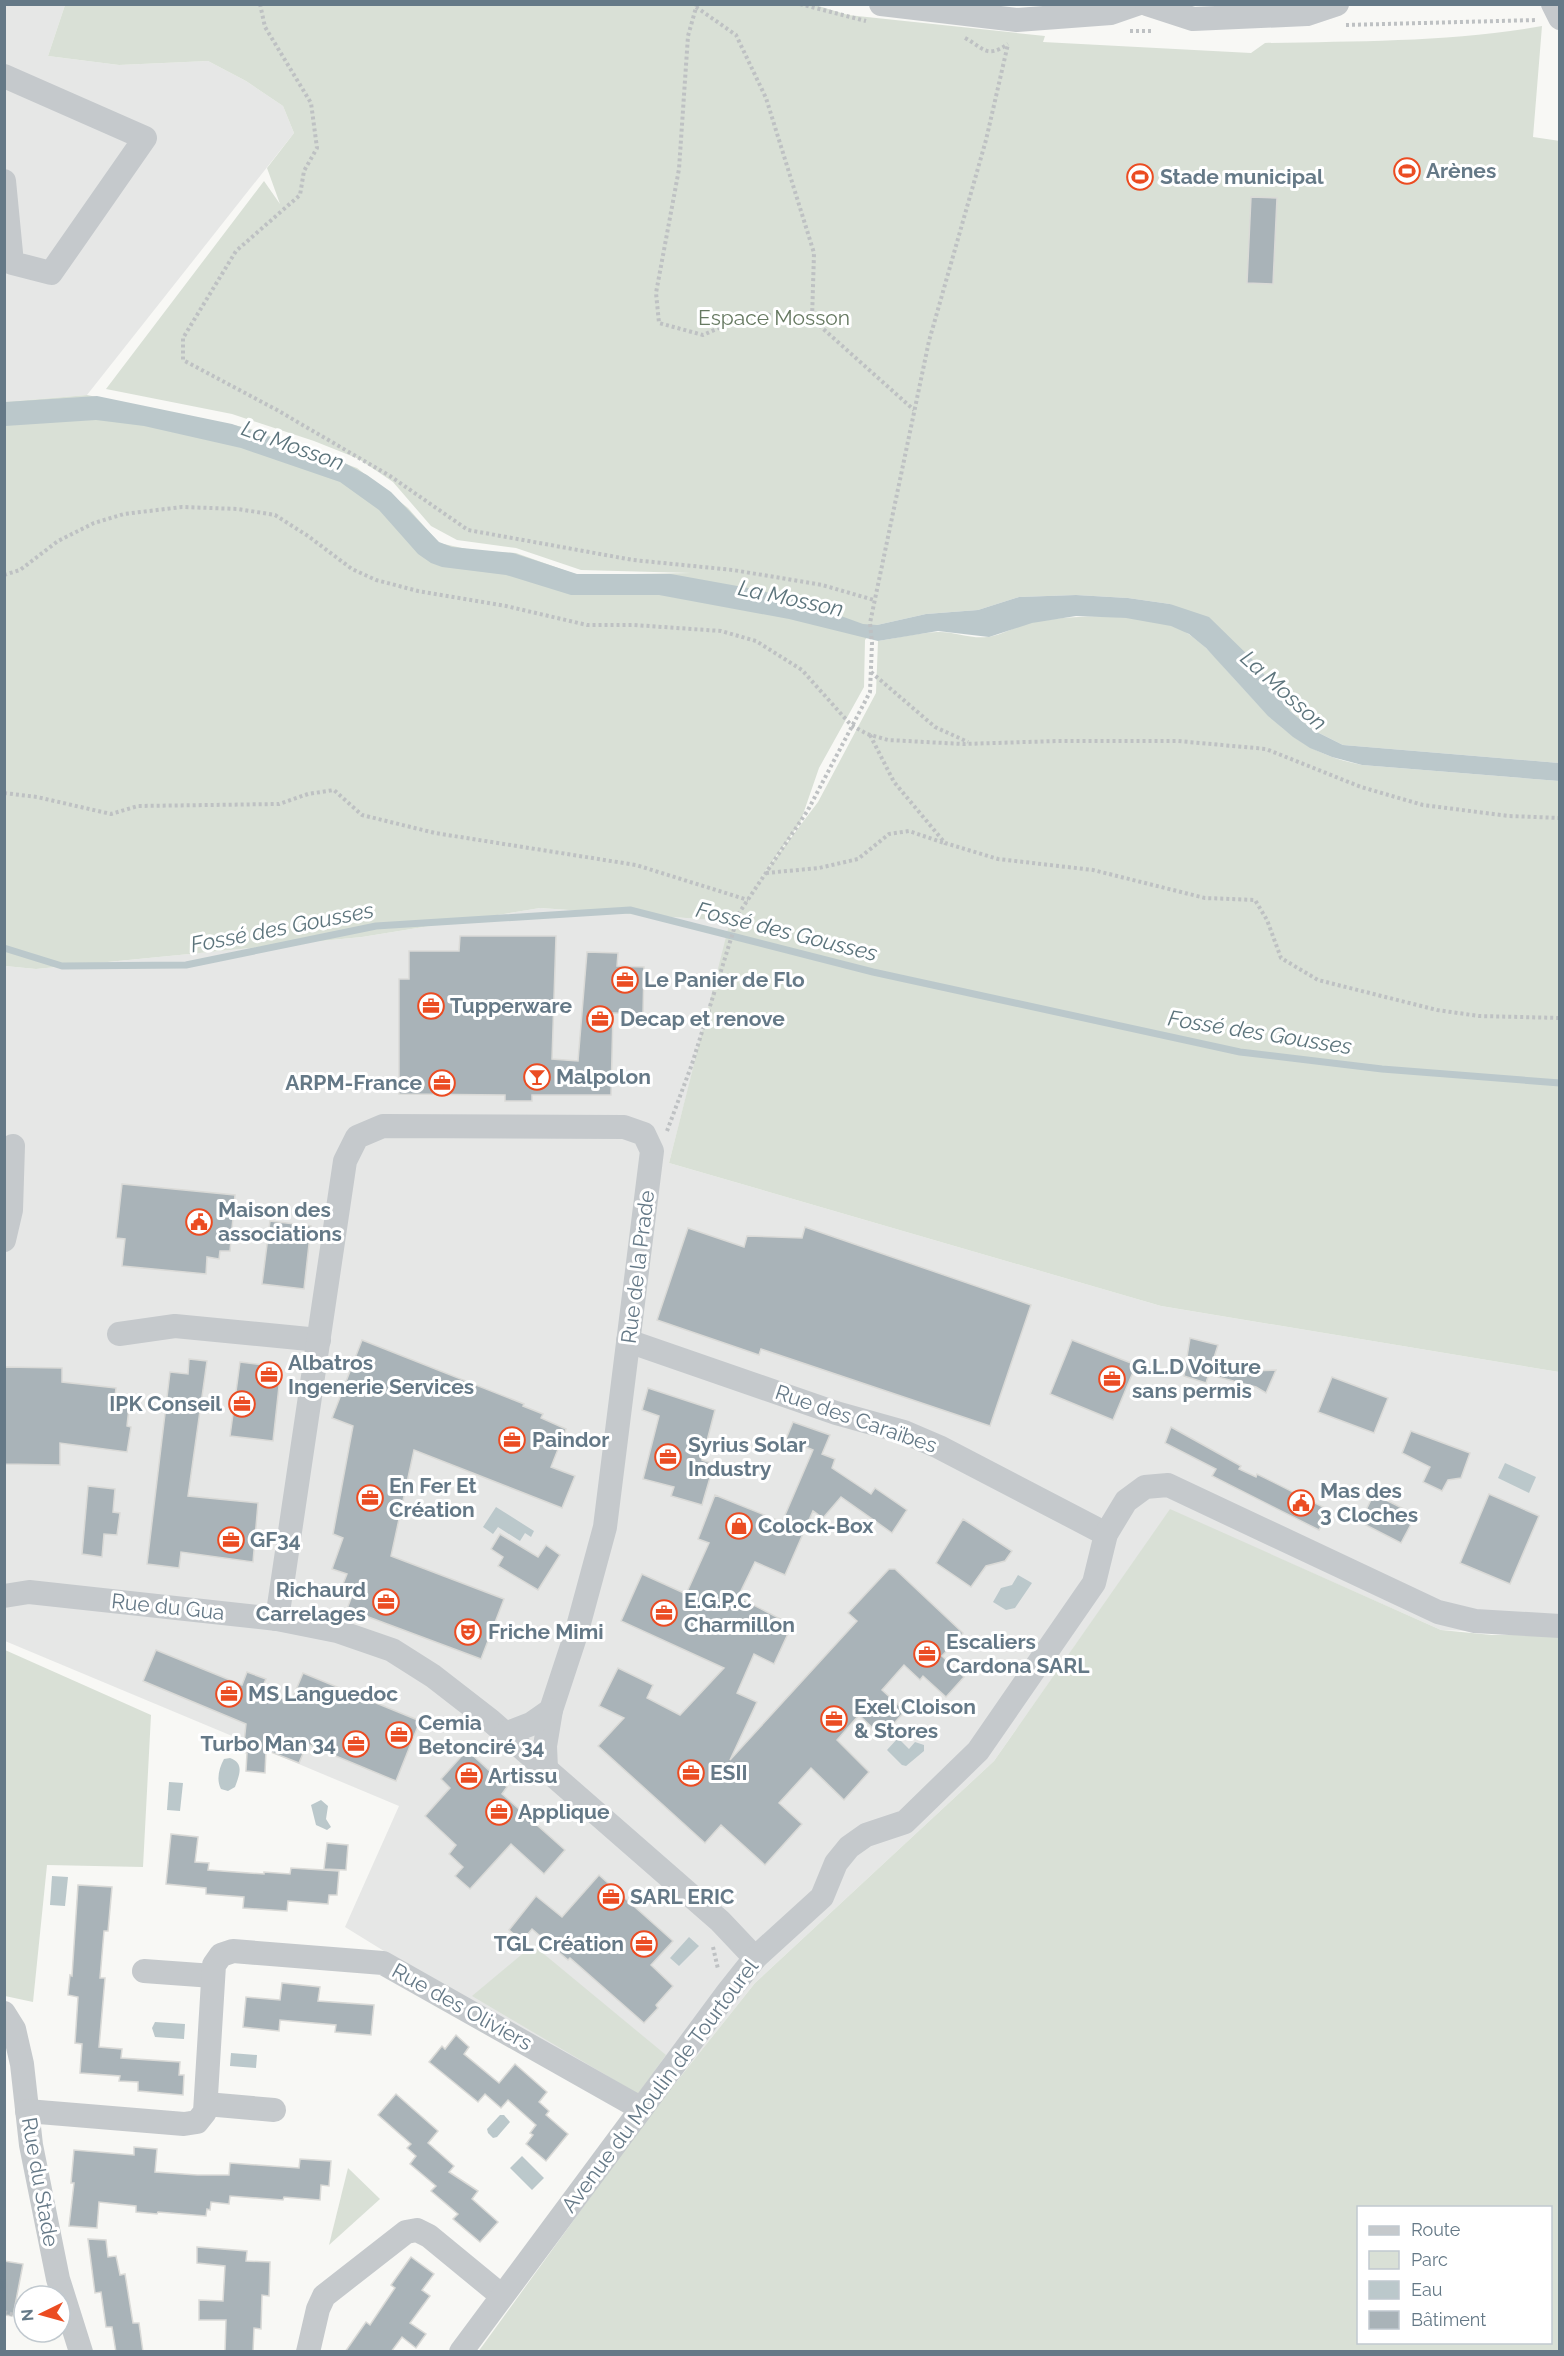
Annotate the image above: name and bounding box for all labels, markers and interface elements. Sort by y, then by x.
sports icon: Arènes [1392,156,1422,186]
place label: Arènes [1426,158,1496,183]
sports icon: Stade municipal [1125,162,1155,192]
place label: Stade municipal [1160,164,1324,189]
park label: Espace Mosson [698,305,850,330]
water label: La Mosson [238,415,348,475]
water label: La Mosson [736,574,846,622]
water label: La Mosson [1236,645,1332,735]
water label: Fossé des Gousses [694,896,880,966]
water label: Fossé des Gousses [188,897,376,957]
office icon: Le Panier de Flo [610,965,640,995]
place label: Le Panier de Flo [644,967,805,992]
office icon: Tupperware [416,991,446,1021]
place label: Tupperware [450,993,572,1018]
office icon: Decap et renove [585,1004,615,1034]
water label: Fossé des Gousses [1166,1005,1354,1059]
place label: Decap et renove [620,1006,785,1031]
bar icon: Malpolon [522,1062,552,1092]
place label: Malpolon [556,1064,651,1089]
office icon: ARPM-France [427,1068,457,1098]
place label: ARPM-France [285,1070,422,1095]
street label: Rue de la Prade [616,1189,659,1345]
place label: Maison des associations [218,1197,342,1246]
public building icon: Maison des associations [184,1207,214,1237]
place label: Albatros Ingenerie Services [288,1350,474,1399]
place label: G.L.D Voiture sans permis [1132,1354,1261,1403]
office icon: Albatros Ingenerie Services [254,1360,284,1390]
office icon: G.L.D Voiture sans permis [1097,1364,1127,1394]
street label: Rue des Caraïbes [772,1379,940,1458]
office icon: IPK Conseil [227,1389,257,1419]
place label: IPK Conseil [109,1391,222,1416]
office icon: Paindor [497,1425,527,1455]
place label: Paindor [532,1427,609,1452]
place label: Syrius Solar Industry [688,1432,806,1481]
office icon: Syrius Solar Industry [653,1442,683,1472]
place label: En Fer Et Création [389,1473,477,1522]
place label: Mas des 3 Cloches [1320,1478,1418,1527]
office icon: En Fer Et Création [355,1483,385,1513]
public building icon: Mas des 3 Cloches [1286,1488,1316,1518]
shop icon: Colock-Box [724,1511,754,1541]
place label: Colock-Box [758,1513,874,1538]
office icon: GF34 [216,1525,246,1555]
place label: GF34 [250,1527,301,1552]
place label: Richaurd Carrelages [256,1577,366,1626]
office icon: Richaurd Carrelages [371,1587,401,1617]
street label: Rue du Gua [110,1588,226,1625]
place label: E.G.P.C Charmillon [684,1588,795,1637]
office icon: E.G.P.C Charmillon [649,1598,679,1628]
theatre icon: Friche Mimi [453,1617,483,1647]
place label: Friche Mimi [488,1619,604,1644]
place label: Escaliers Cardona SARL [946,1629,1090,1678]
office icon: Escaliers Cardona SARL [912,1639,942,1669]
office icon: MS Languedoc [214,1679,244,1709]
place label: MS Languedoc [248,1681,398,1706]
place label: Exel Cloison & Stores [854,1694,976,1743]
office icon: Exel Cloison & Stores [819,1704,849,1734]
place label: Cemia Betonciré 34 [418,1710,545,1759]
office icon: Cemia Betonciré 34 [384,1720,414,1750]
office icon: Turbo Man 34 [341,1729,371,1759]
place label: Turbo Man 34 [201,1731,336,1756]
office icon: ESII [676,1758,706,1788]
place label: ESII [710,1760,748,1785]
office icon: Artissu [454,1761,484,1791]
place label: Artissu [488,1763,557,1788]
office icon: Applique [484,1797,514,1827]
place label: Applique [518,1799,610,1824]
office icon: SARL ERIC [596,1882,626,1912]
place label: SARL ERIC [630,1884,734,1909]
office icon: TGL Création [629,1929,659,1959]
place label: TGL Création [494,1931,624,1956]
street label: Avenue du Moulin de Tourtourel [556,1954,763,2217]
street label: Rue des Oliviers [388,1958,537,2055]
street label: Rue du Stade [17,2115,64,2249]
legend [1357,2206,1552,2344]
text: Route [1411,2219,1461,2240]
text: Parc [1411,2249,1448,2270]
text: Eau [1411,2279,1442,2300]
north arrow [12,2284,72,2344]
text: N [18,2308,38,2322]
text: Bâtiment [1411,2309,1486,2330]

